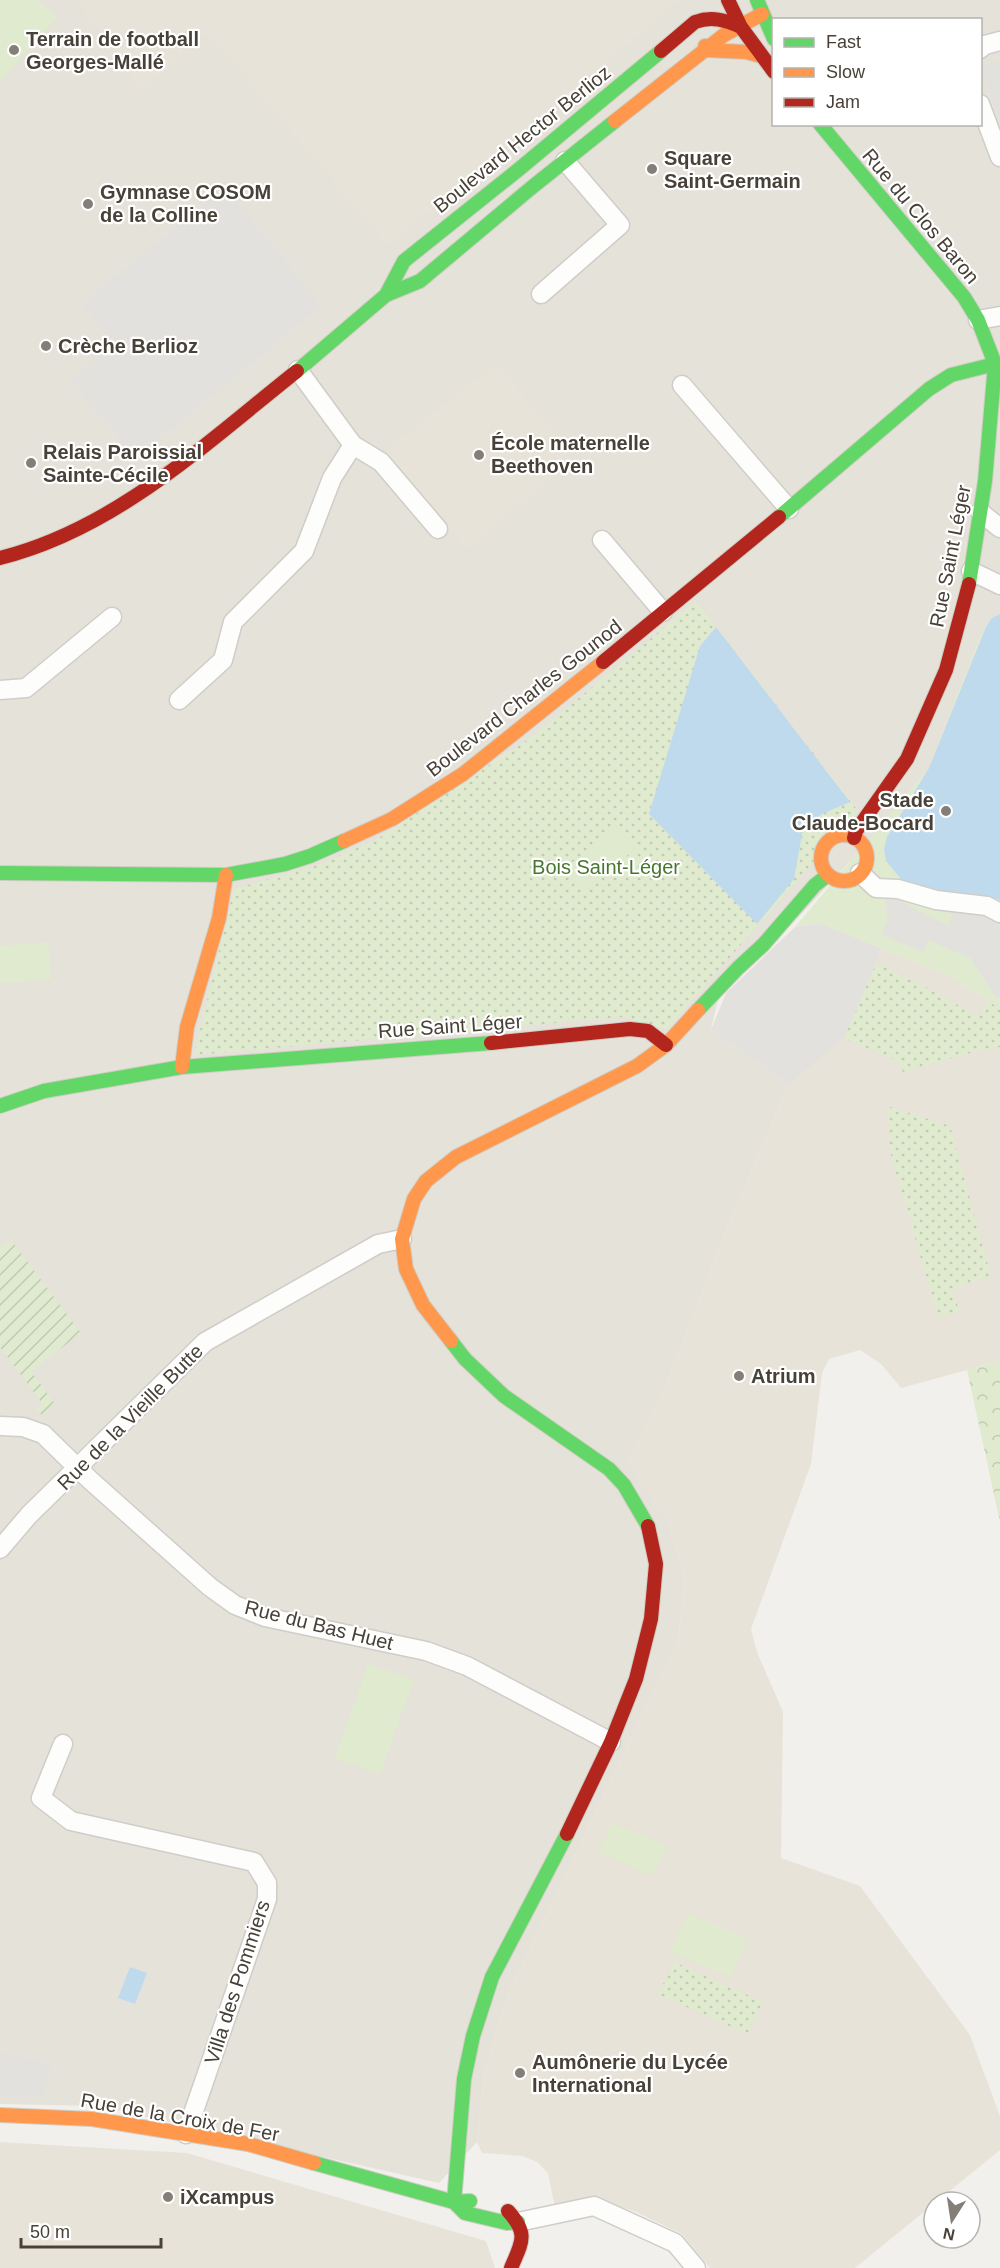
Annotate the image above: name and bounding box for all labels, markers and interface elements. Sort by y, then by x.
legend [772,18,982,126]
place label: Terrain de football Georges-Mallé [26,28,199,73]
text: Fast [826,32,861,52]
marker: Terrain de football Georges-Mallé [7,43,21,57]
street label: Boulevard Hector Berlioz [429,61,615,217]
text: Slow [826,62,866,82]
text: Jam [826,92,860,112]
street label: Rue du Clos Baron [858,144,984,288]
place label: Square Saint-Germain [664,147,801,192]
marker: Square Saint-Germain [645,162,659,176]
place label: Gymnase COSOM de la Colline [100,181,271,226]
marker: Gymnase COSOM de la Colline [81,197,95,211]
place label: Crèche Berlioz [58,335,198,357]
marker: Crèche Berlioz [39,339,53,353]
place label: École maternelle Beethoven [491,432,650,477]
place label: Relais Paroissial Sainte-Cécile [43,441,202,486]
marker: École maternelle Beethoven [472,448,486,462]
marker: Relais Paroissial Sainte-Cécile [24,456,38,470]
street label: Rue Saint Léger [925,483,975,629]
street label: Boulevard Charles Gounod [422,615,626,781]
place label: Stade Claude-Bocard [792,789,934,834]
marker: Stade Claude-Bocard [939,804,953,818]
park label: Bois Saint-Léger [532,856,680,878]
street label: Rue Saint Léger [377,1010,523,1042]
street label: Rue de la Vieille Butte [53,1340,207,1494]
place label: Atrium [751,1365,815,1387]
marker: Atrium [732,1369,746,1383]
street label: Rue du Bas Huet [242,1596,396,1654]
street label: Villa des Pommiers [200,1897,274,2067]
place label: Aumônerie du Lycée International [532,2051,728,2096]
marker: Aumônerie du Lycée International [513,2066,527,2080]
street label: Rue de la Croix de Fer [79,2089,281,2145]
place label: iXcampus [180,2186,274,2208]
marker: iXcampus [161,2190,175,2204]
north arrow [922,2190,982,2250]
scale bar [21,2211,160,2249]
text: 50 m [30,2222,70,2242]
text: N [942,2225,956,2244]

